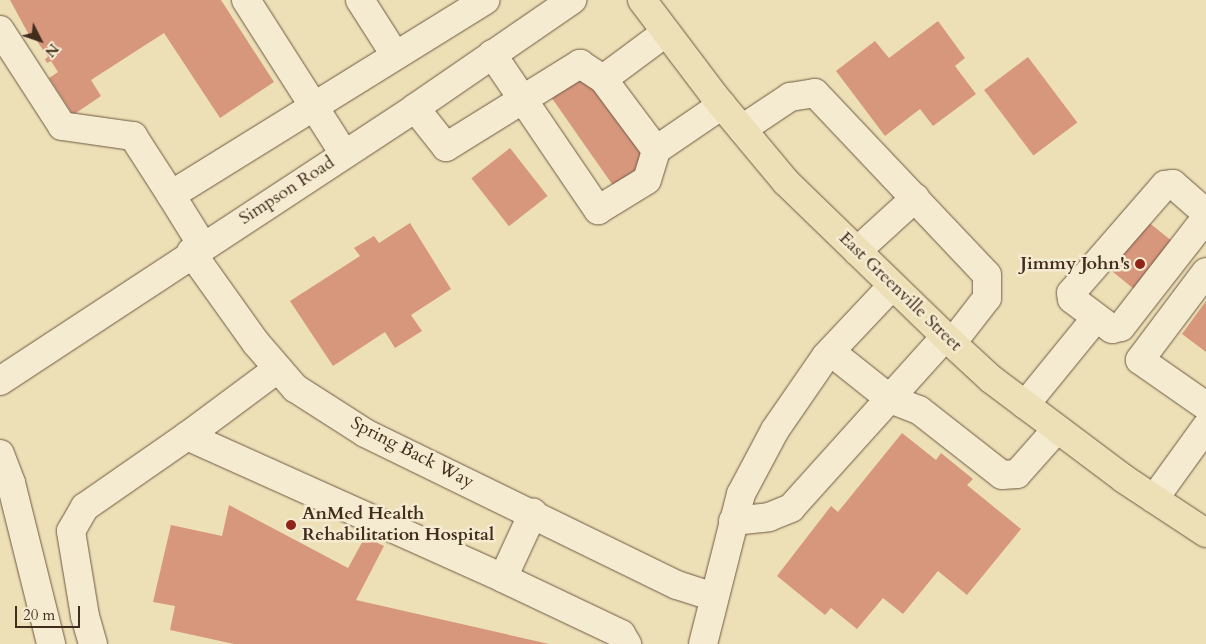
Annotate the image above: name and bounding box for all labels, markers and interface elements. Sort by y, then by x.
north arrow [15,15,65,65]
text: N [41,39,63,61]
street label: Simpson Road [235,152,339,230]
street label: East Greenville Street [834,228,966,356]
place label: Jimmy John's [1020,253,1130,275]
marker: Jimmy John's [1134,258,1146,270]
street label: Spring Back Way [347,413,477,493]
place label: AnMed Health Rehabilitation Hospital [302,504,494,546]
marker: AnMed Health Rehabilitation Hospital [284,518,298,532]
scale bar [18,596,82,628]
text: 20 m [23,605,55,625]

